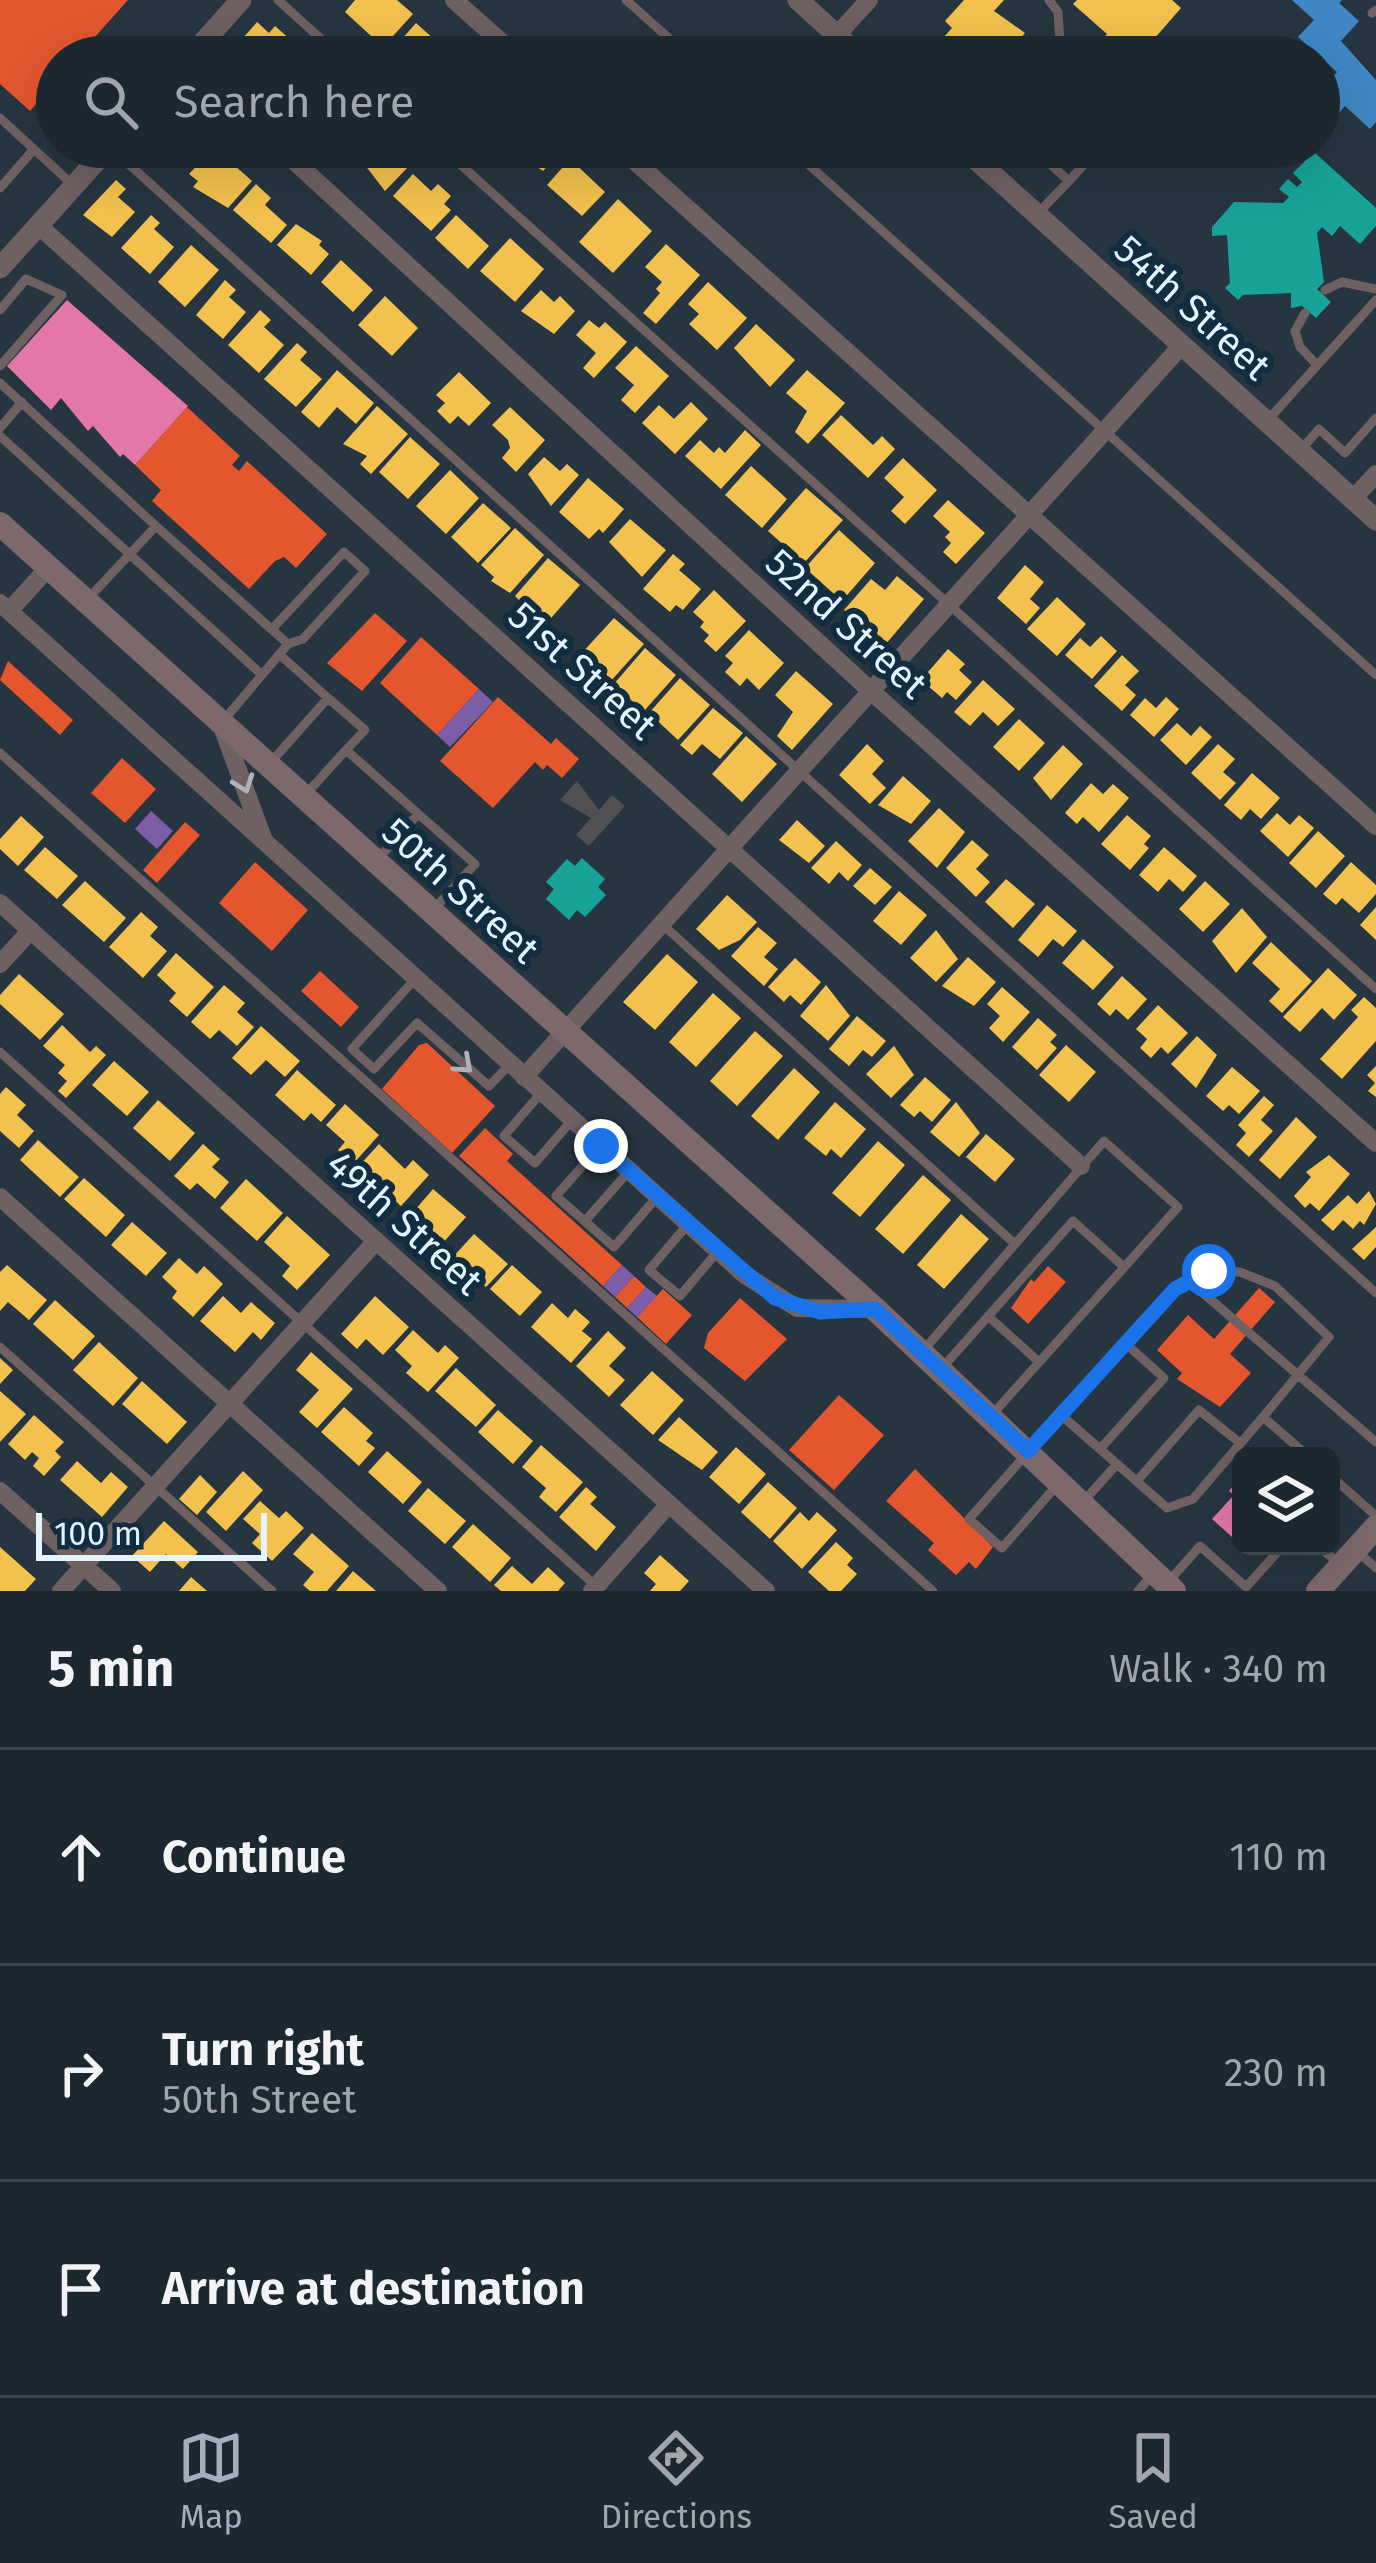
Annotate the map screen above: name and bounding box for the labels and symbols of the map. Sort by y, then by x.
street label: 54th Street [1105,226,1280,390]
street label: 52nd Street [756,540,937,709]
street label: 51st Street [499,592,666,750]
one-way arrow [229,772,254,793]
street label: 50th Street [373,809,549,973]
one-way arrow [451,1051,472,1072]
route end [574,1119,628,1173]
street label: 49th Street [317,1141,492,1305]
route start [1182,1244,1236,1298]
scale bar [36,1507,267,1560]

